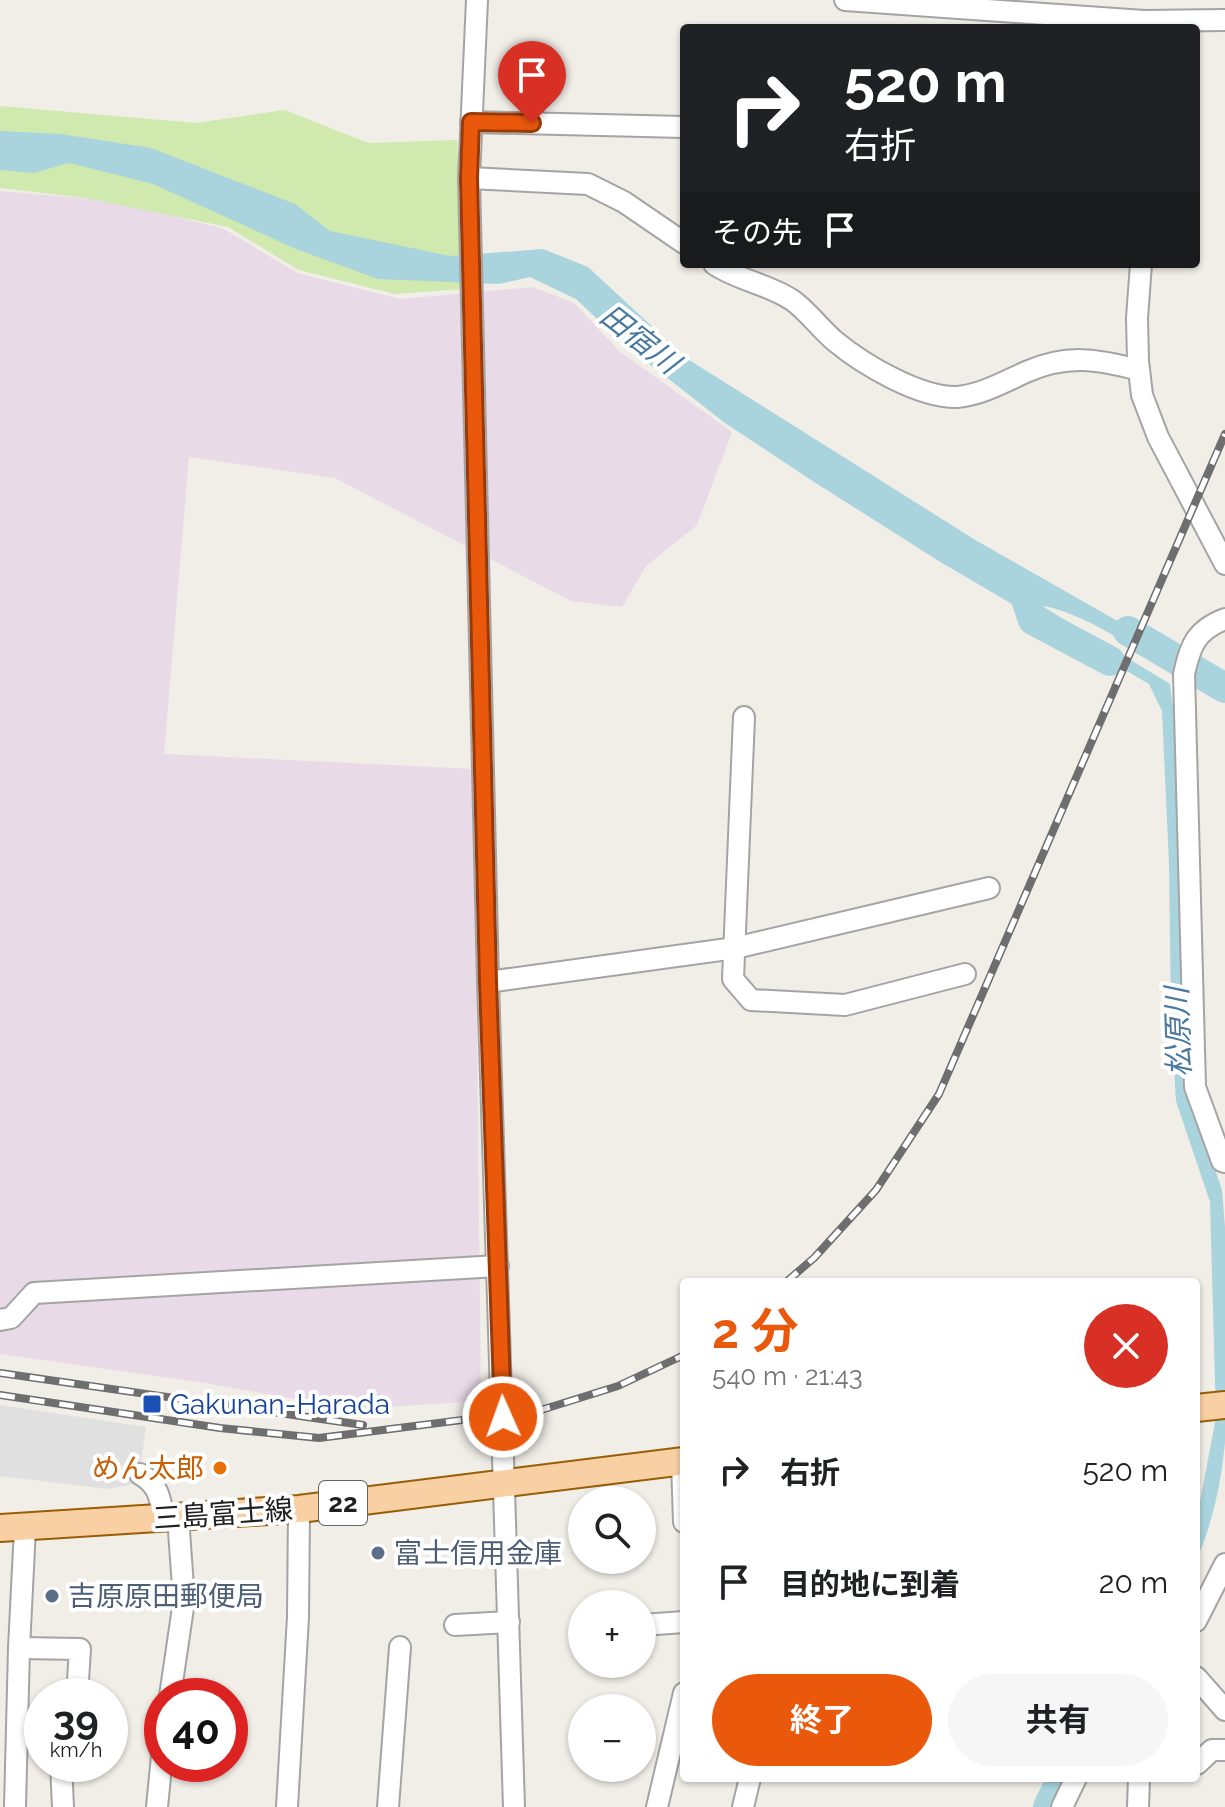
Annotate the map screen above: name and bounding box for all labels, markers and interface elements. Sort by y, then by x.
pin [498,41,566,123]
text: 520 m [844,49,1007,115]
icon: arrive [510,53,554,97]
icon: right [712,56,816,160]
text: 右折 [844,124,916,166]
icon: arrive [818,208,862,252]
text: その先 [712,215,802,250]
water label: 田宿川 [594,298,689,382]
water label: 松原川 [1159,983,1197,1078]
text: 2 分 [712,1303,799,1359]
button: close [1084,1304,1168,1388]
text: 540 m · 21:43 [712,1361,863,1391]
position arrow [461,1375,545,1459]
place label: Gakunan-Harada [170,1388,390,1421]
marker: Gakunan-Harada [141,1393,163,1415]
icon: right [712,1448,756,1492]
place label: めん太郎 [92,1452,204,1485]
text: 520 m [1082,1453,1168,1488]
text: 右折 [780,1455,840,1490]
marker: めん太郎 [211,1459,229,1477]
road number: 22 [319,1481,367,1525]
map controls [568,1486,656,1782]
button: search [568,1486,656,1574]
street label: 三島富士線 [152,1493,294,1535]
place label: 富士信用金庫 [394,1537,562,1570]
marker: 富士信用金庫 [369,1544,387,1562]
icon: arrive [712,1560,756,1604]
text: 20 m [1099,1565,1168,1600]
text: 目的地に到着 [780,1567,960,1602]
place label: 吉原原田郵便局 [68,1580,264,1613]
marker: 吉原原田郵便局 [43,1587,61,1605]
button: + [568,1590,656,1678]
button: 終了 [712,1674,932,1766]
button: 共有 [948,1674,1168,1766]
speed limit sign: 40 [144,1678,248,1782]
button: − [568,1694,656,1782]
text: 39 [53,1696,99,1743]
text: km/h [50,1738,102,1762]

